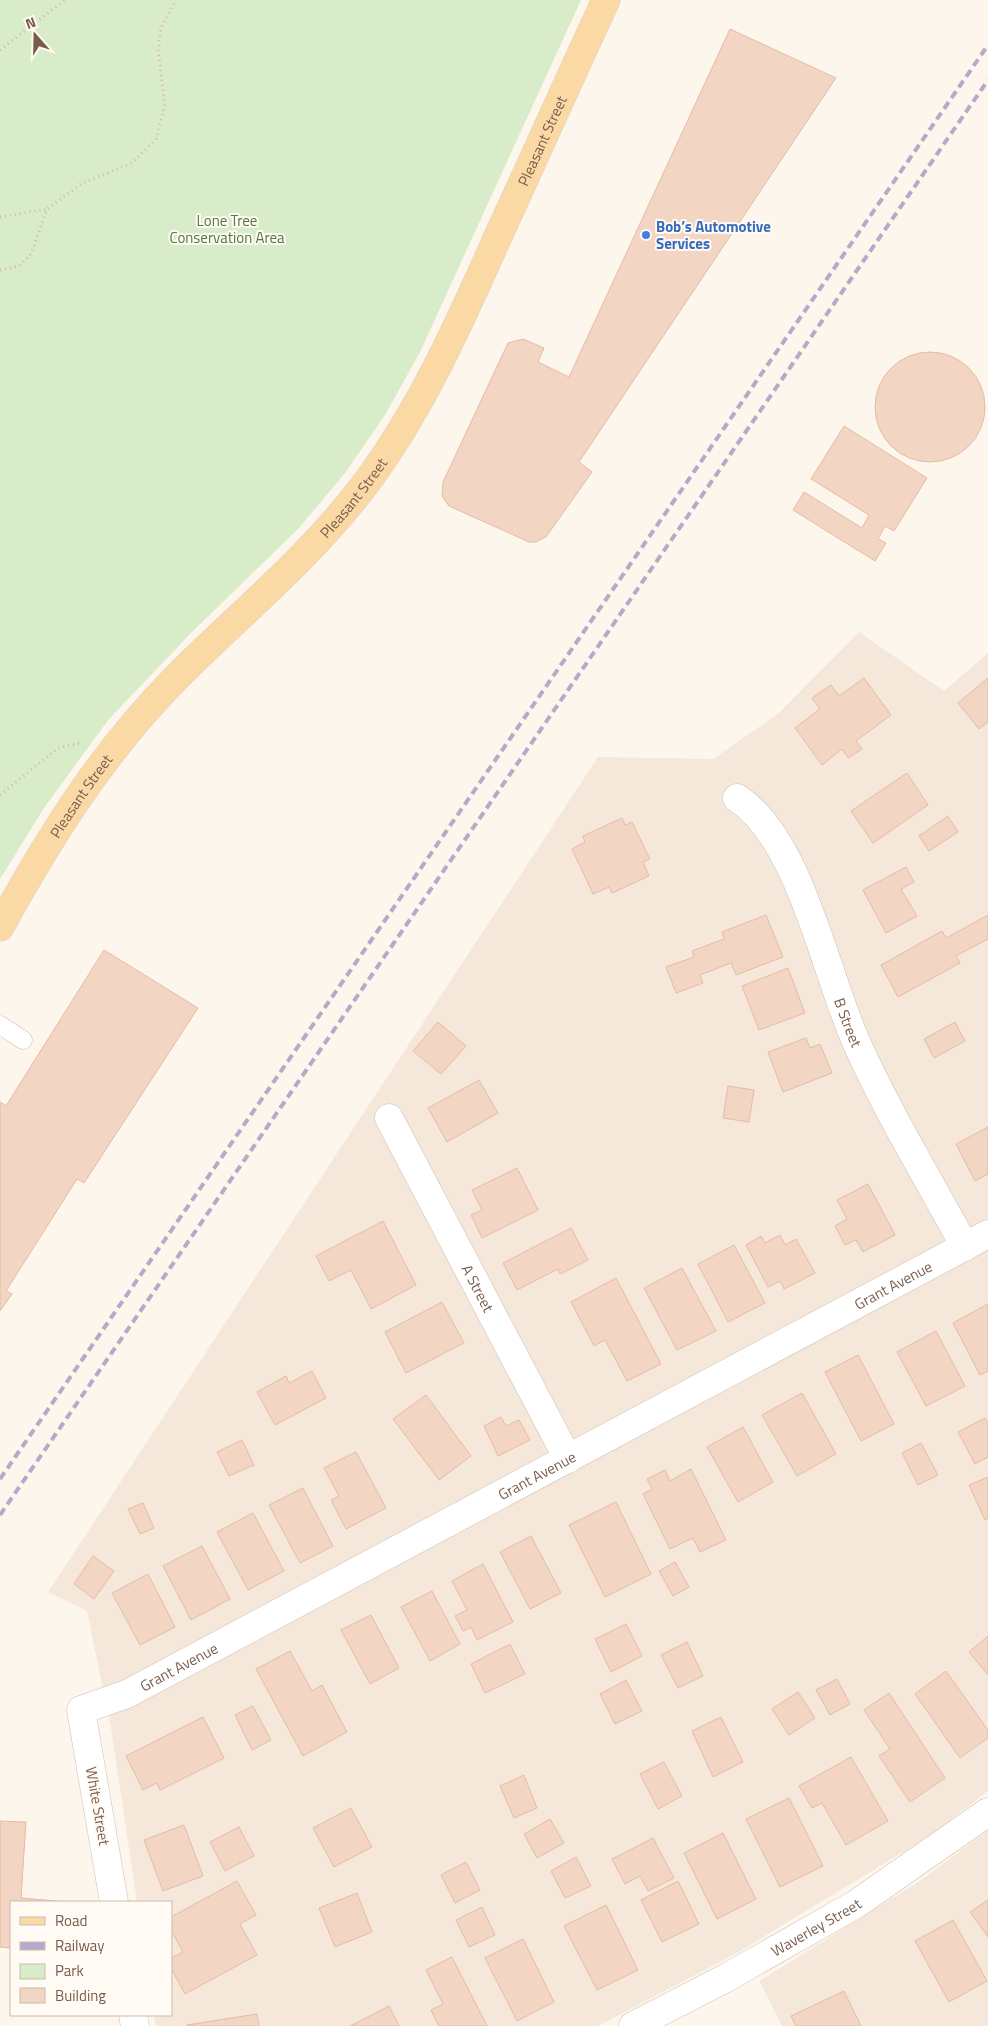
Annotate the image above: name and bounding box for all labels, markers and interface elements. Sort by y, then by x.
north arrow [10,10,60,60]
text: N [22,11,39,34]
street label: Pleasant Street [511,91,573,190]
park label: Lone Tree Conservation Area [169,209,285,249]
place label: Bob’s Automotive Services [656,215,771,255]
marker: Bob’s Automotive Services [640,229,652,241]
street label: Pleasant Street [314,452,393,543]
street label: Pleasant Street [43,748,118,842]
street label: B Street [828,994,869,1051]
street label: Grant Avenue [850,1254,936,1315]
street label: A Street [456,1260,501,1317]
street label: Grant Avenue [494,1445,580,1505]
street label: Grant Avenue [135,1636,222,1697]
street label: White Street [80,1765,116,1848]
street label: Waverley Street [766,1892,866,1962]
legend [10,1901,172,2016]
text: Road [55,1909,87,1932]
text: Railway [55,1934,105,1957]
text: Park [55,1959,84,1982]
text: Building [55,1984,106,2007]

